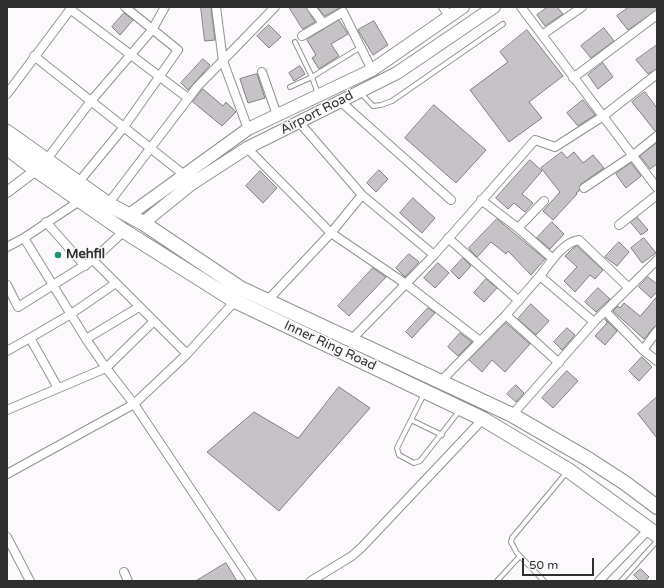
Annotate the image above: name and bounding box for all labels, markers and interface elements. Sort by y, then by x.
street label: Airport Road [278,88,356,138]
place label: Mehfil [66,247,105,263]
marker: Mehfil [53,250,63,260]
street label: Inner Ring Road [281,318,379,374]
scale bar [524,550,596,576]
text: 50 m [529,558,558,572]

